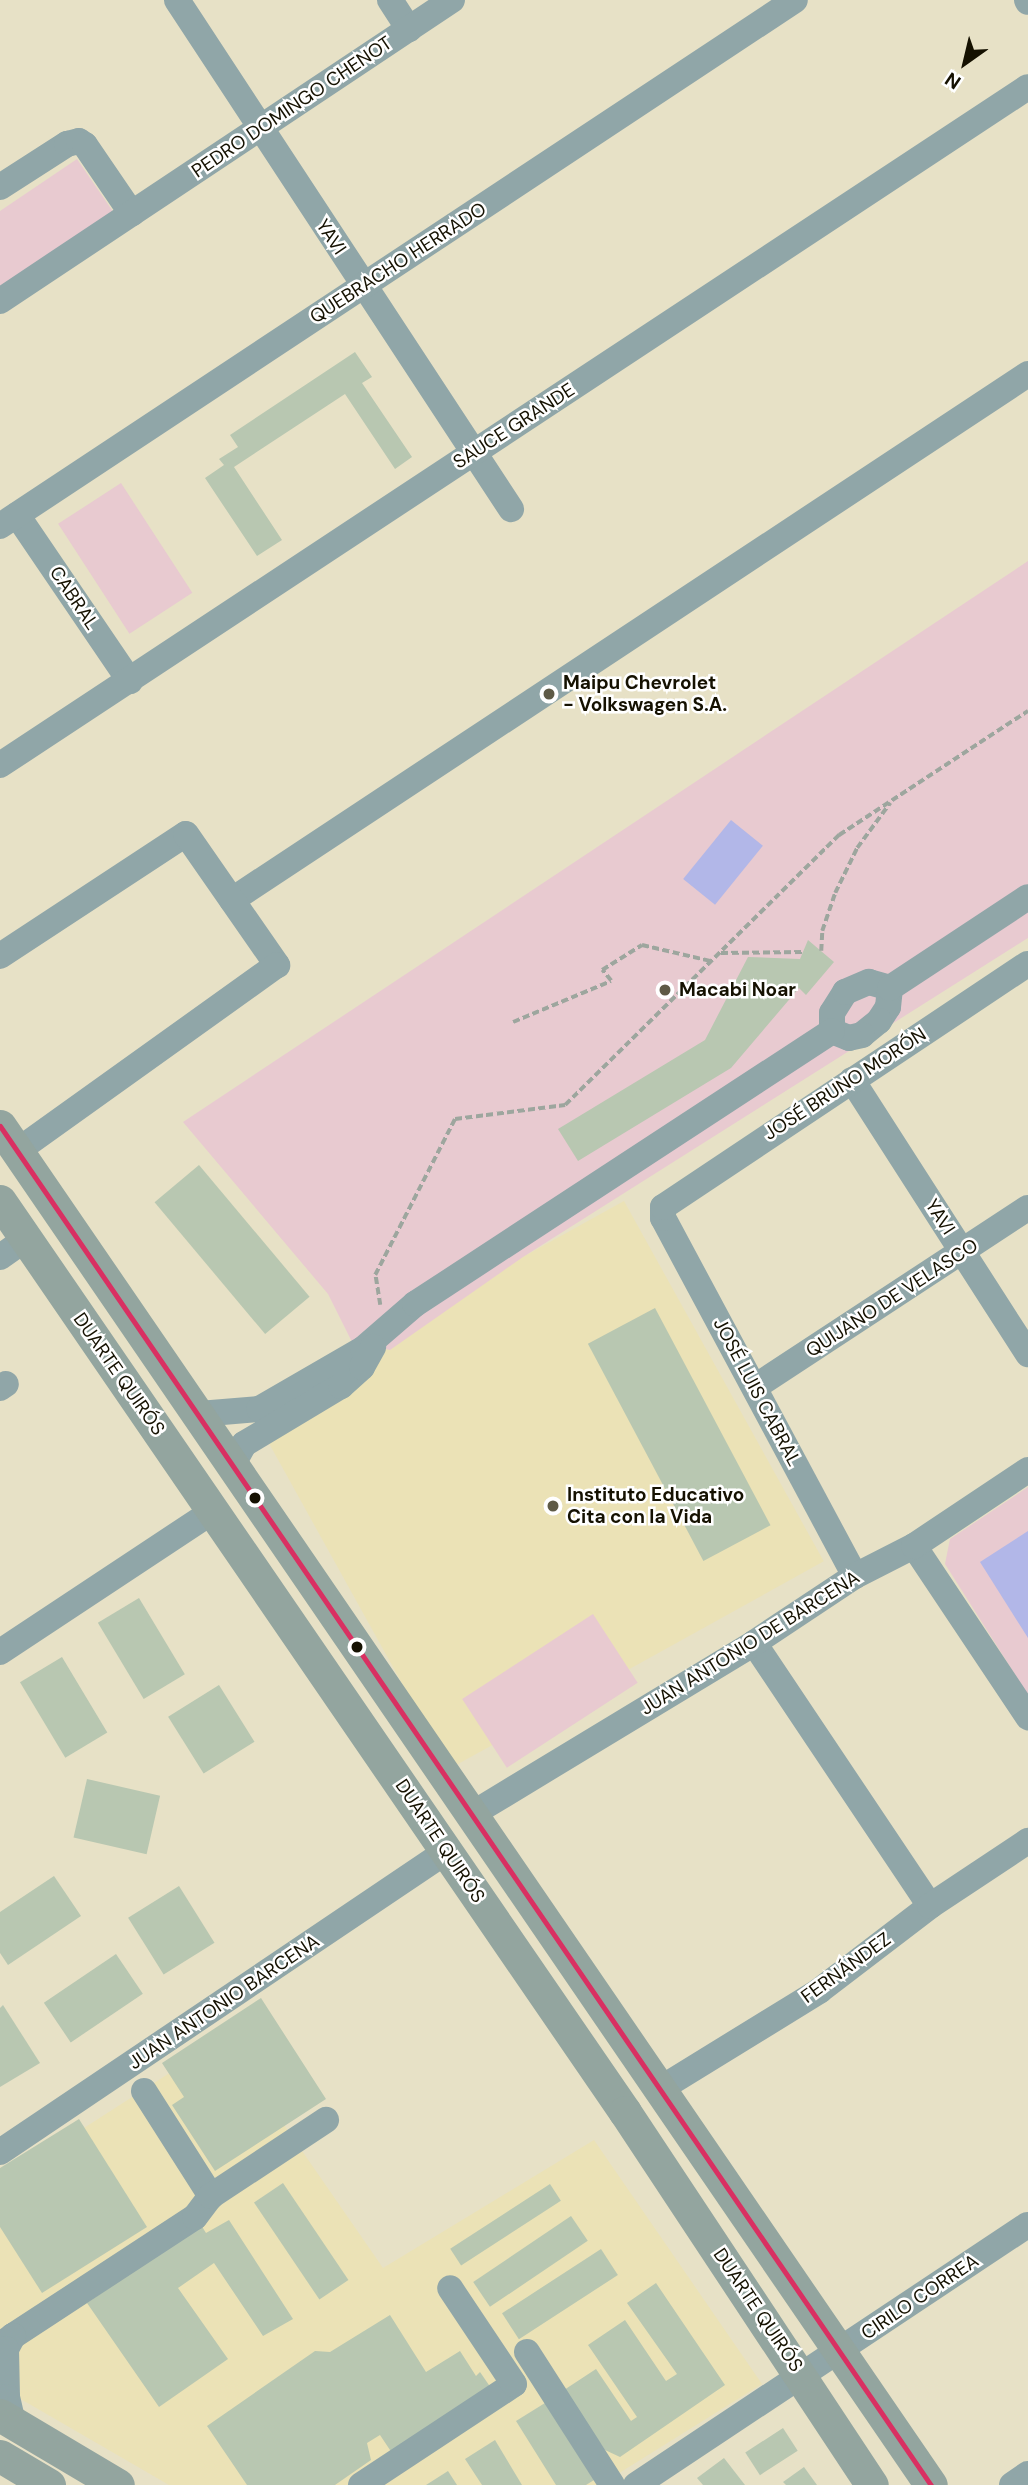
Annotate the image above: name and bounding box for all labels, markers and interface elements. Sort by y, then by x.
north arrow [930,28,1000,98]
street label: PEDRO DOMINGO CHENOT [188,31,396,183]
text: N [940,67,966,95]
street label: QUEBRACHO HERRADO [306,197,490,329]
street label: YAVI [311,215,351,259]
street label: SAUCE GRANDE [449,378,579,474]
street label: CABRAL [45,562,103,634]
place label: Maipu Chevrolet - Volkswagen S.A. [563,672,727,716]
marker: Maipu Chevrolet - Volkswagen S.A. [541,686,557,702]
place label: Macabi Noar [679,979,796,1001]
marker: Macabi Noar [657,982,673,998]
street label: JOSÉ BRUNO MORÓN [760,1023,930,1145]
street label: YAVI [920,1195,960,1239]
street label: QUIJANO DE VELASCO [802,1234,982,1362]
street label: DUARTE QUIRÓS [68,1309,170,1439]
street label: JOSÉ LUIS CABRAL [708,1314,806,1470]
place label: Instituto Educativo Cita con la Vida [567,1484,744,1528]
unlabelled marker [248,1491,262,1505]
marker: Instituto Educativo Cita con la Vida [545,1498,561,1514]
street label: JUAN ANTONIO DE BARCENA [636,1566,864,1720]
unlabelled marker [350,1640,364,1654]
street label: DUARTE QUIRÓS [390,1775,490,1907]
street label: FERNÁNDEZ [797,1928,895,2008]
street label: JUAN ANTONIO BARCENA [124,1930,324,2074]
street label: DUARTE QUIRÓS [708,2244,808,2376]
street label: CIRILO CORREA [857,2249,983,2345]

